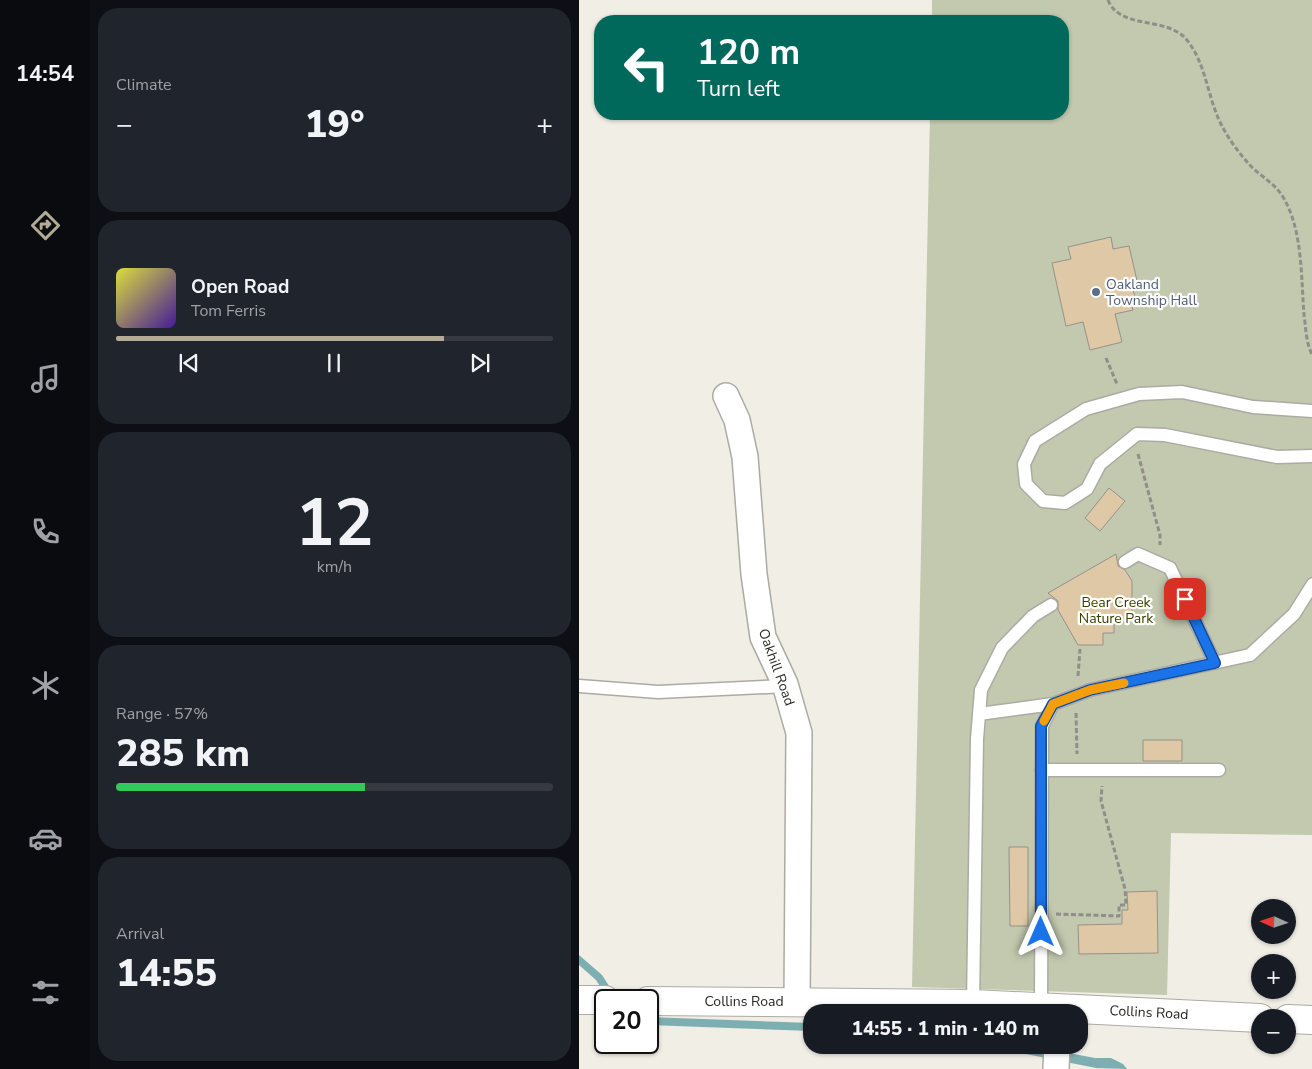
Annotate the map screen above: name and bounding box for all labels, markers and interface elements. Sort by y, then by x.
text: 120 m [697,29,800,76]
icon: left [614,35,679,100]
text: 14:54 [16,59,74,89]
text: Climate [116,74,171,96]
text: Turn left [697,74,780,104]
text: 19° [304,99,365,150]
text: − [116,106,133,144]
text: + [536,106,553,144]
icon: directions [28,208,63,243]
text: Open Road [191,274,289,300]
place label: Oakland Township Hall [1106,275,1198,310]
marker: Oakland Township Hall [1090,286,1102,298]
text: Tom Ferris [191,300,266,322]
icon: previous [175,349,203,377]
icon: pause [320,349,348,377]
icon: next [466,349,494,377]
icon: music [28,361,63,396]
text: 12 [295,479,374,568]
icon: phone [28,514,63,549]
text: km/h [317,556,352,578]
pin [1164,578,1206,620]
icon: arrive [1171,585,1199,613]
park label: Bear Creek Nature Park [1079,593,1154,628]
street label: Oakhill Road [754,626,799,708]
icon: climate [28,668,63,703]
text: Range · 57% [116,703,208,725]
text: 285 km [116,728,250,779]
icon: car [28,821,63,856]
north arrow [1251,899,1297,944]
map controls [1251,899,1296,1054]
position arrow [1014,905,1066,957]
text: Arrival [116,923,164,945]
text: 14:55 [116,948,217,999]
button: + [1251,954,1296,999]
icon: filters [28,975,63,1010]
speed limit sign: 20 [594,989,659,1054]
street label: Collins Road [704,992,784,1011]
street label: Collins Road [1109,1001,1189,1024]
button: − [1251,1009,1296,1054]
text: 14:55 · 1 min · 140 m [852,1016,1039,1042]

